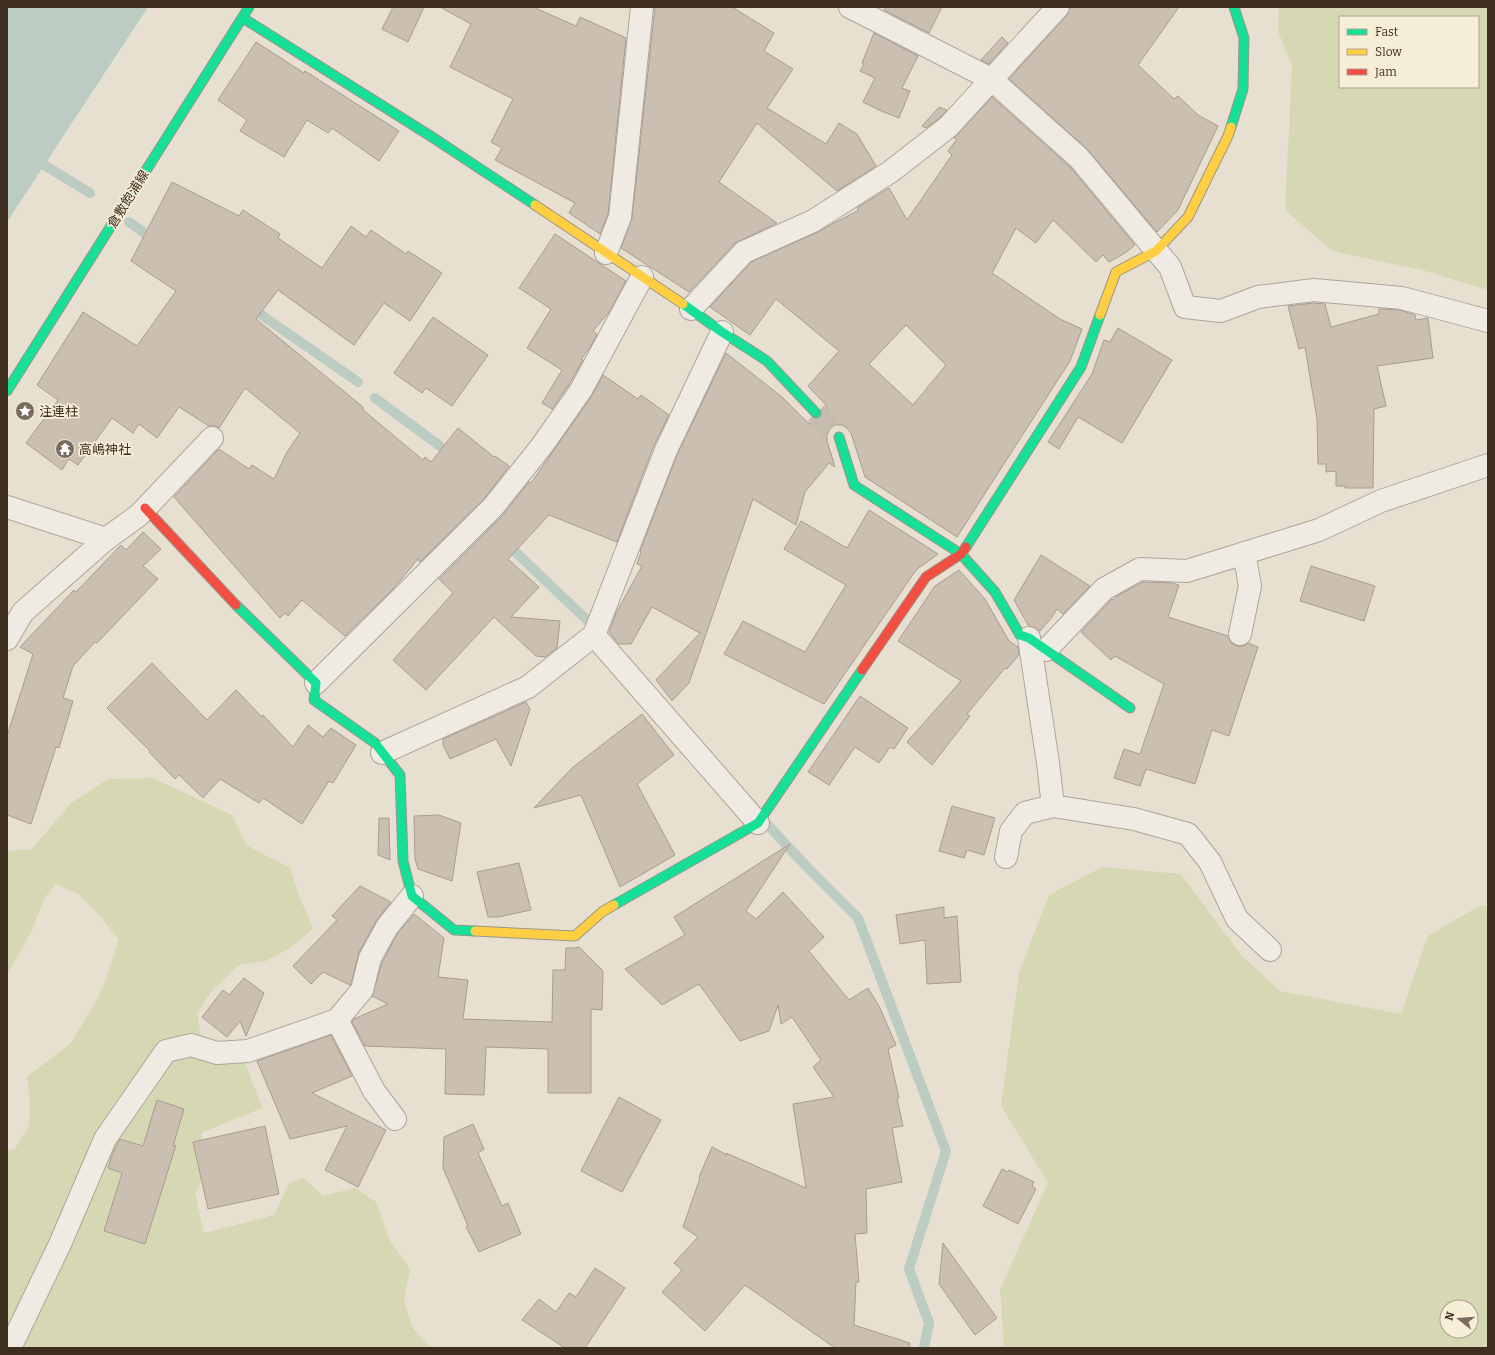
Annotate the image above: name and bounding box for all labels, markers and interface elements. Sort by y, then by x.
legend [1339,16,1479,88]
text: Fast [1375,25,1399,39]
text: Slow [1375,45,1402,59]
text: Jam [1374,65,1397,79]
street label: 倉敷飽浦線 [104,167,152,231]
place icon: 注連柱 [14,400,36,422]
place label: 注連柱 [39,404,78,419]
temple icon: 高嶋神社 [54,438,76,460]
place label: 高嶋神社 [79,442,131,457]
north arrow [1439,1299,1479,1339]
text: N [1442,1310,1458,1322]

